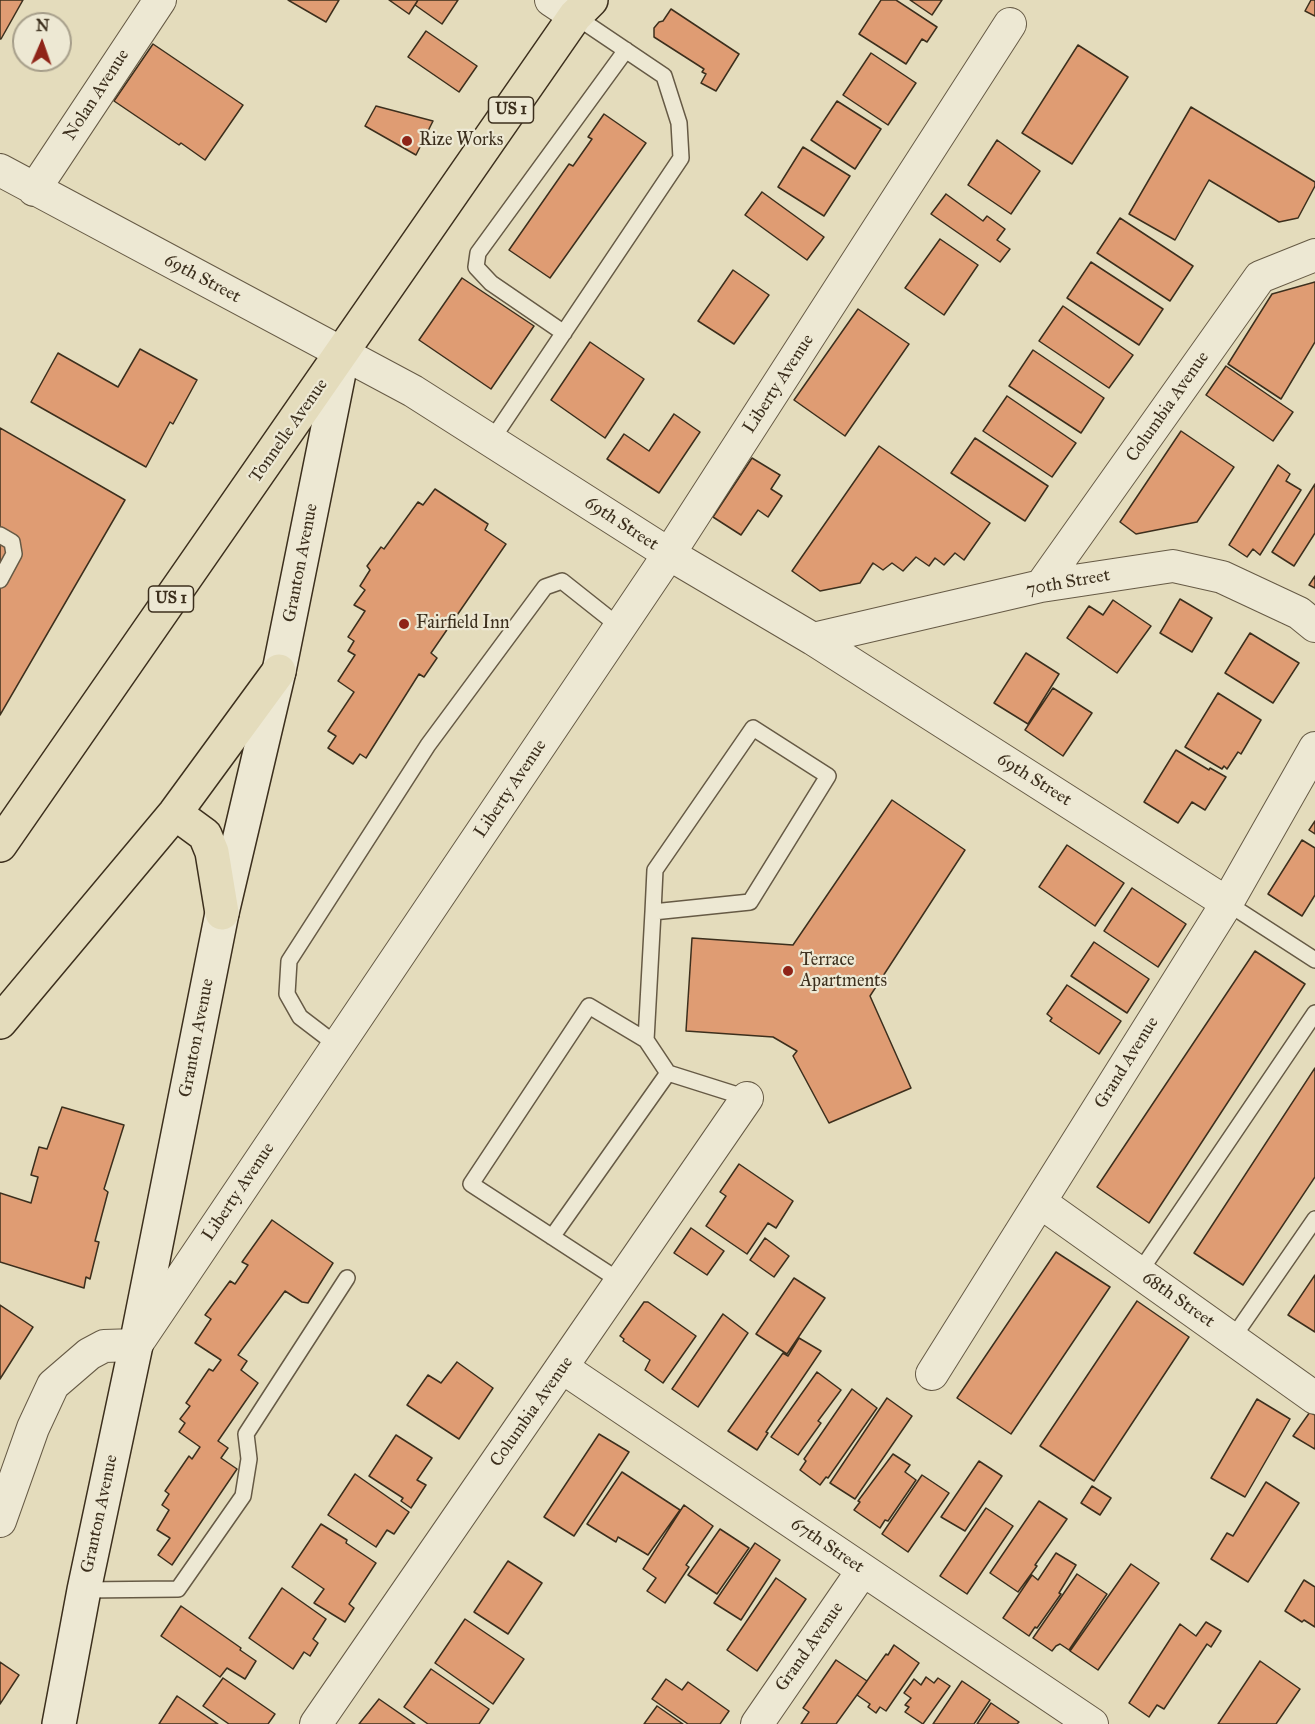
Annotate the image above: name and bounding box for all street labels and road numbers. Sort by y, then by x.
street label: Nolan Avenue [60,45,134,145]
road number: US 1 [488,97,534,123]
street label: 69th Street [160,250,244,308]
street label: Liberty Avenue [739,330,819,438]
street label: Columbia Avenue [1122,348,1214,466]
street label: Tonnelle Avenue [245,375,333,487]
street label: 69th Street [580,492,662,556]
street label: Granton Avenue [279,502,323,624]
street label: 70th Street [1024,565,1112,601]
road number: US 1 [148,586,194,612]
street label: Liberty Avenue [470,736,552,842]
street label: 69th Street [993,749,1075,811]
street label: Granton Avenue [175,977,219,1099]
street label: Grand Avenue [1090,1013,1164,1113]
street label: Liberty Avenue [198,1139,280,1245]
street label: 68th Street [1137,1267,1219,1333]
street label: Columbia Avenue [486,1353,578,1471]
street label: Granton Avenue [77,1453,123,1575]
street label: 67th Street [786,1514,868,1578]
street label: Grand Avenue [771,1598,849,1696]

